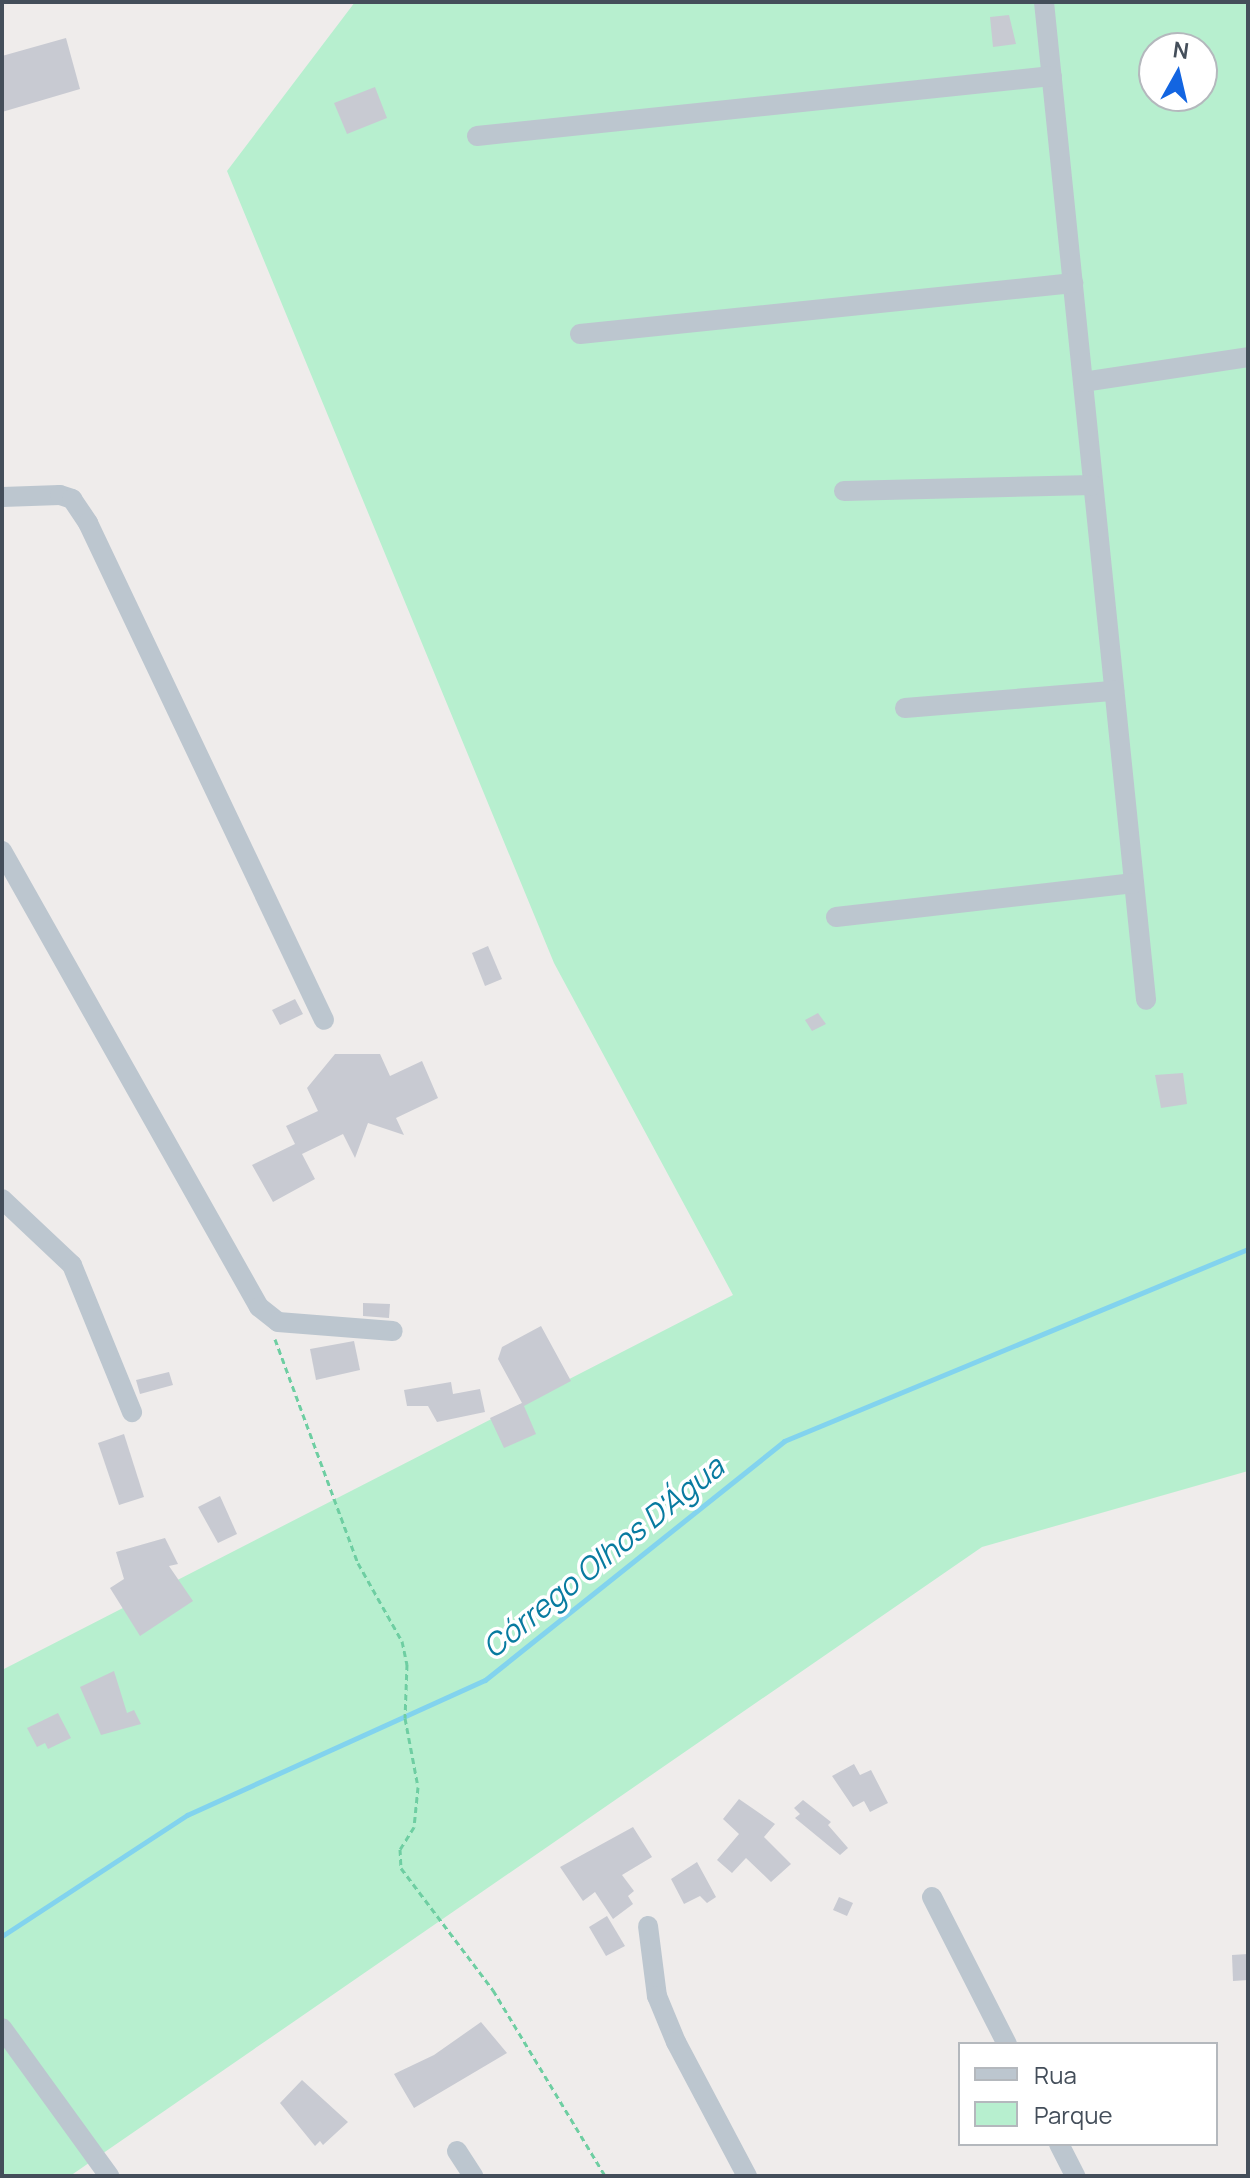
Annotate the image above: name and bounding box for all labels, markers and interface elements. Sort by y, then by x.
north arrow [1138,32,1218,112]
text: N [1171,34,1191,66]
water label: Córrego Olhos D'Água [475,1449,731,1665]
legend [958,2042,1218,2146]
text: Rua [1034,2058,1077,2091]
text: Parque [1034,2098,1112,2131]

